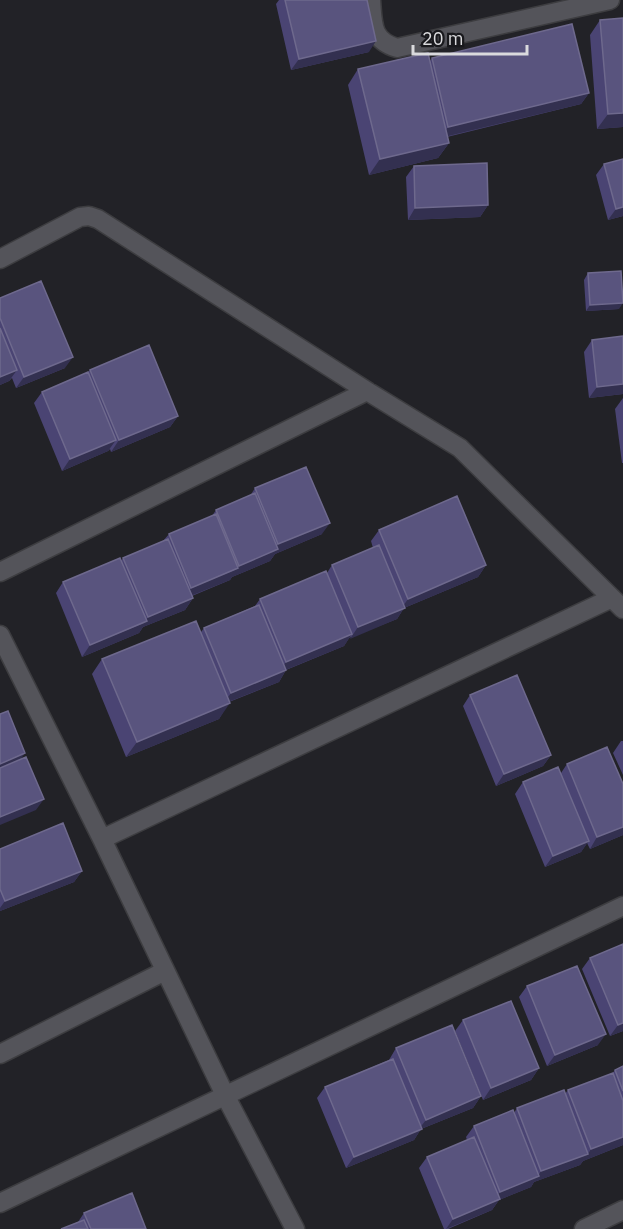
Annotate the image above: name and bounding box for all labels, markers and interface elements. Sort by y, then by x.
scale bar [413,18,527,56]
text: 20 m [422,27,464,50]

